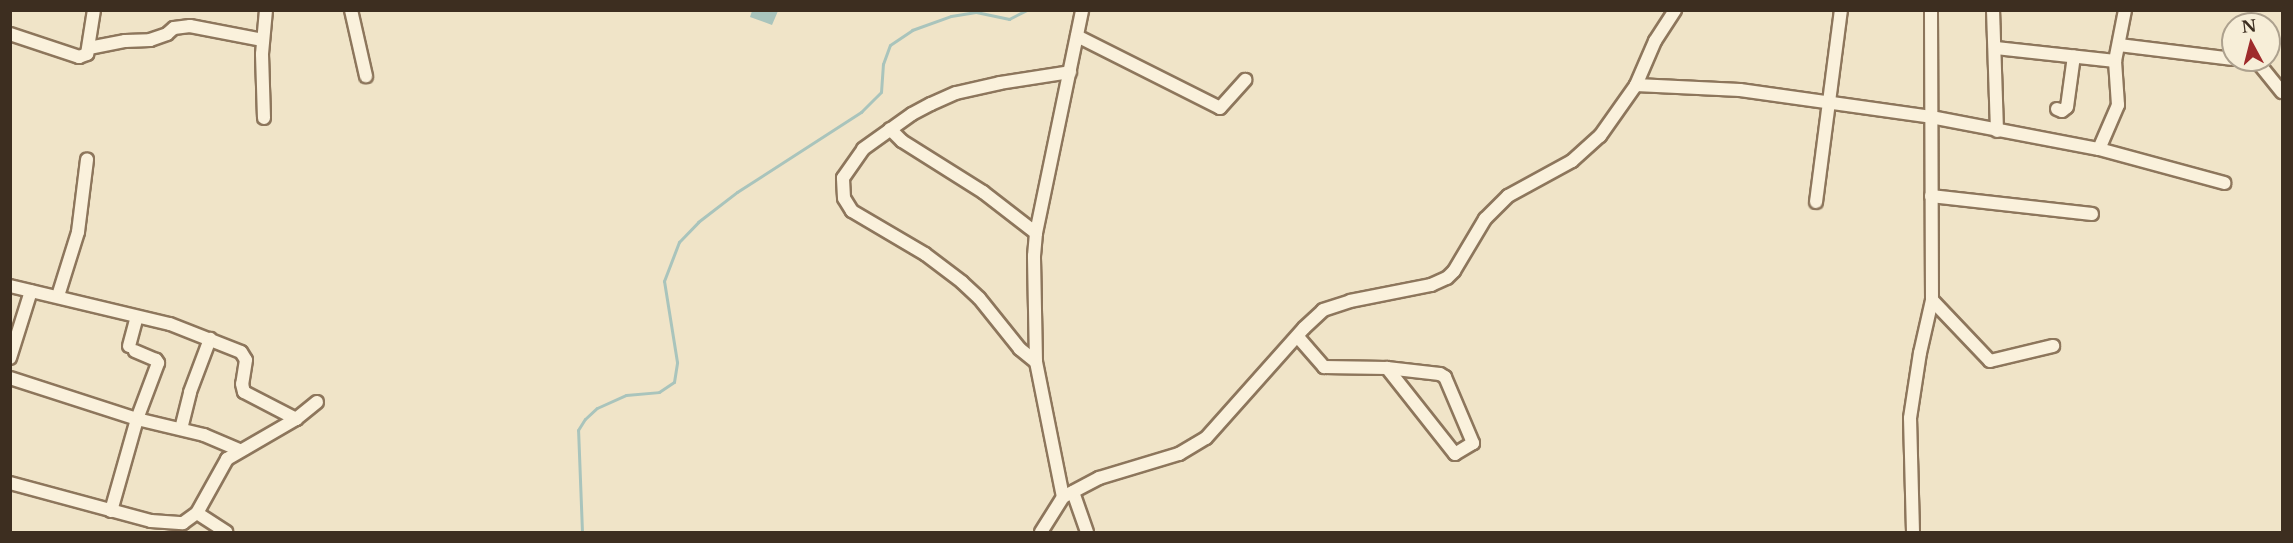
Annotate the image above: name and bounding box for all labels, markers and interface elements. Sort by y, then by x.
north arrow [2221,12,2281,72]
text: N [2240,15,2258,37]

